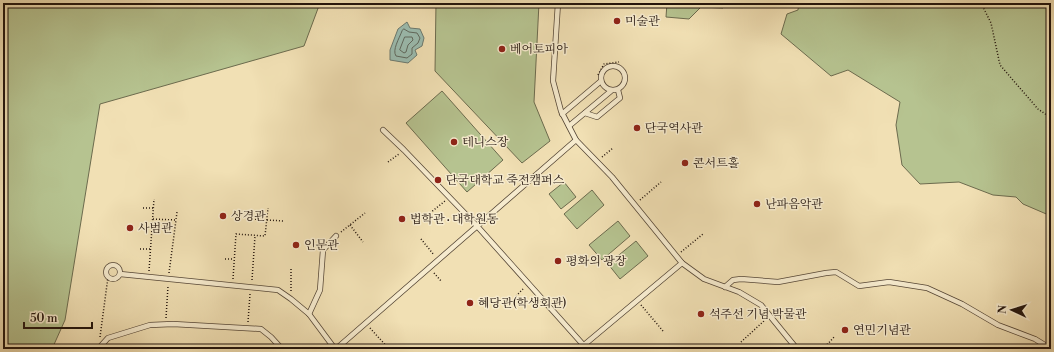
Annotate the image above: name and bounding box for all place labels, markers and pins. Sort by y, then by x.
place label: 미술관 [625,14,660,29]
marker: 미술관 [612,16,622,26]
place label: 베어토피아 [510,42,568,57]
marker: 베어토피아 [497,44,507,54]
place label: 단국역사관 [645,121,703,136]
marker: 단국역사관 [632,123,642,133]
place label: 테니스장 [462,135,509,150]
marker: 테니스장 [449,137,459,147]
place label: 콘서트홀 [693,156,740,171]
marker: 콘서트홀 [680,158,690,168]
place label: 단국대학교 죽전캠퍼스 [446,173,565,188]
marker: 단국대학교 죽전캠퍼스 [433,175,443,185]
place label: 난파음악관 [765,197,823,212]
marker: 난파음악관 [752,199,762,209]
place label: 상경관 [231,209,266,224]
marker: 상경관 [218,211,228,221]
place label: 법학관 · 대학원동 [410,212,498,227]
marker: 법학관 · 대학원동 [397,214,407,224]
place label: 사범관 [138,221,173,236]
marker: 사범관 [125,223,135,233]
place label: 인문관 [304,238,339,253]
marker: 인문관 [291,240,301,250]
place label: 평화의 광장 [566,254,627,269]
marker: 평화의 광장 [553,256,563,266]
place label: 혜당관(학생회관) [478,296,567,311]
marker: 혜당관(학생회관) [465,298,475,308]
place label: 석주선 기념 박물관 [709,307,807,322]
marker: 석주선 기념 박물관 [696,309,706,319]
place label: 연민기념관 [853,323,911,338]
marker: 연민기념관 [840,325,850,335]

